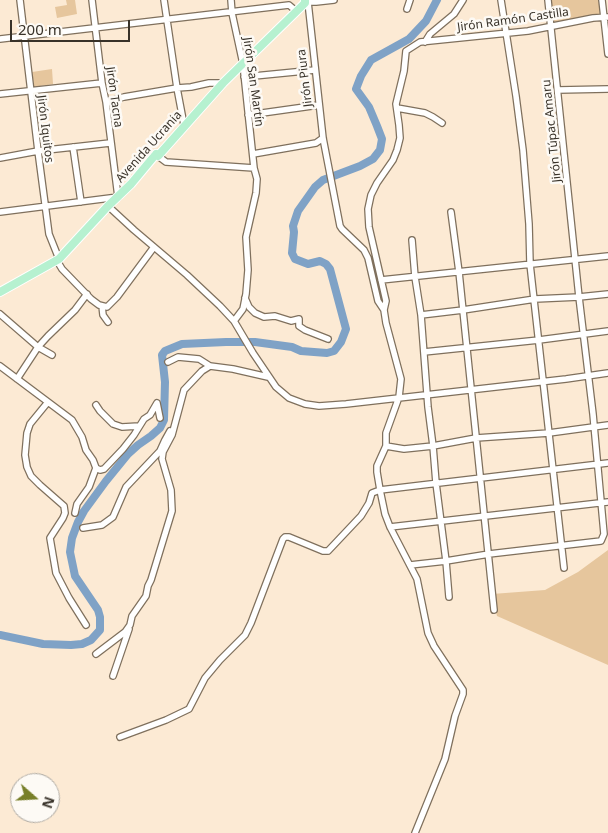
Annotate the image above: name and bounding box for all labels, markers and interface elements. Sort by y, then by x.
street label: Jirón Ramón Castilla [456,5,570,35]
scale bar [12,10,132,42]
text: 200 m [18,19,62,39]
street label: Jirón San Martín [240,36,266,128]
street label: Jirón Piura [294,48,316,108]
street label: Jirón Tacna [103,66,125,128]
street label: Jirón Túpac Amaru [539,79,565,183]
street label: Jirón Iquitos [34,94,56,164]
street label: Avenida Ucrania [113,108,185,186]
north arrow [10,773,60,823]
text: N [38,794,60,811]

